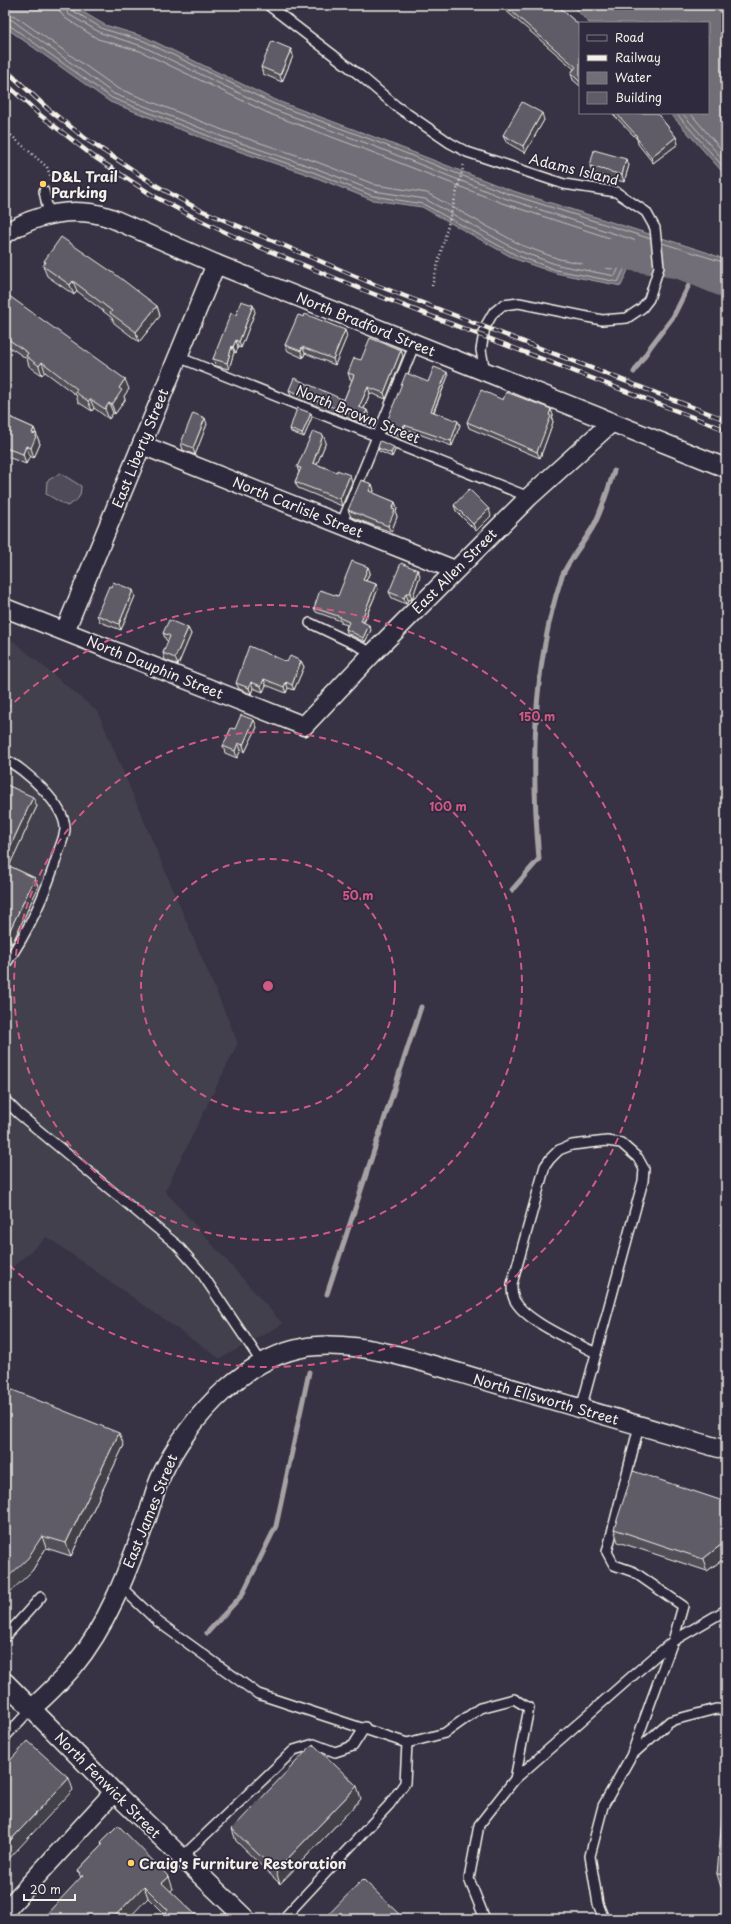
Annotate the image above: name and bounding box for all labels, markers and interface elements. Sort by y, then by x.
legend [579,22,709,114]
text: Road [615,28,644,46]
text: Railway [615,48,661,66]
text: Water [615,68,652,86]
text: Building [615,88,662,106]
street label: Adams Island [527,148,621,190]
place label: D&L Trail Parking [51,166,118,203]
marker: D&L Trail Parking [38,179,48,189]
street label: North Bradford Street [293,287,439,362]
street label: North Brown Street [293,379,424,449]
street label: East Liberty Street [106,385,174,511]
street label: North Carlisle Street [230,471,367,543]
street label: East Allen Street [407,523,502,618]
street label: North Dauphin Street [84,630,227,704]
text: 150 m [519,707,555,725]
text: 100 m [429,797,467,815]
text: 50 m [342,886,374,904]
centre of rings [261,979,275,993]
street label: North Ellsworth Street [471,1368,621,1430]
street label: East James Street [118,1450,183,1571]
street label: North Fenwick Street [50,1727,166,1843]
place label: Craig's Furniture Restoration [139,1853,346,1874]
marker: Craig's Furniture Restoration [126,1858,136,1868]
scale bar [24,1876,75,1902]
text: 20 m [30,1880,61,1898]

